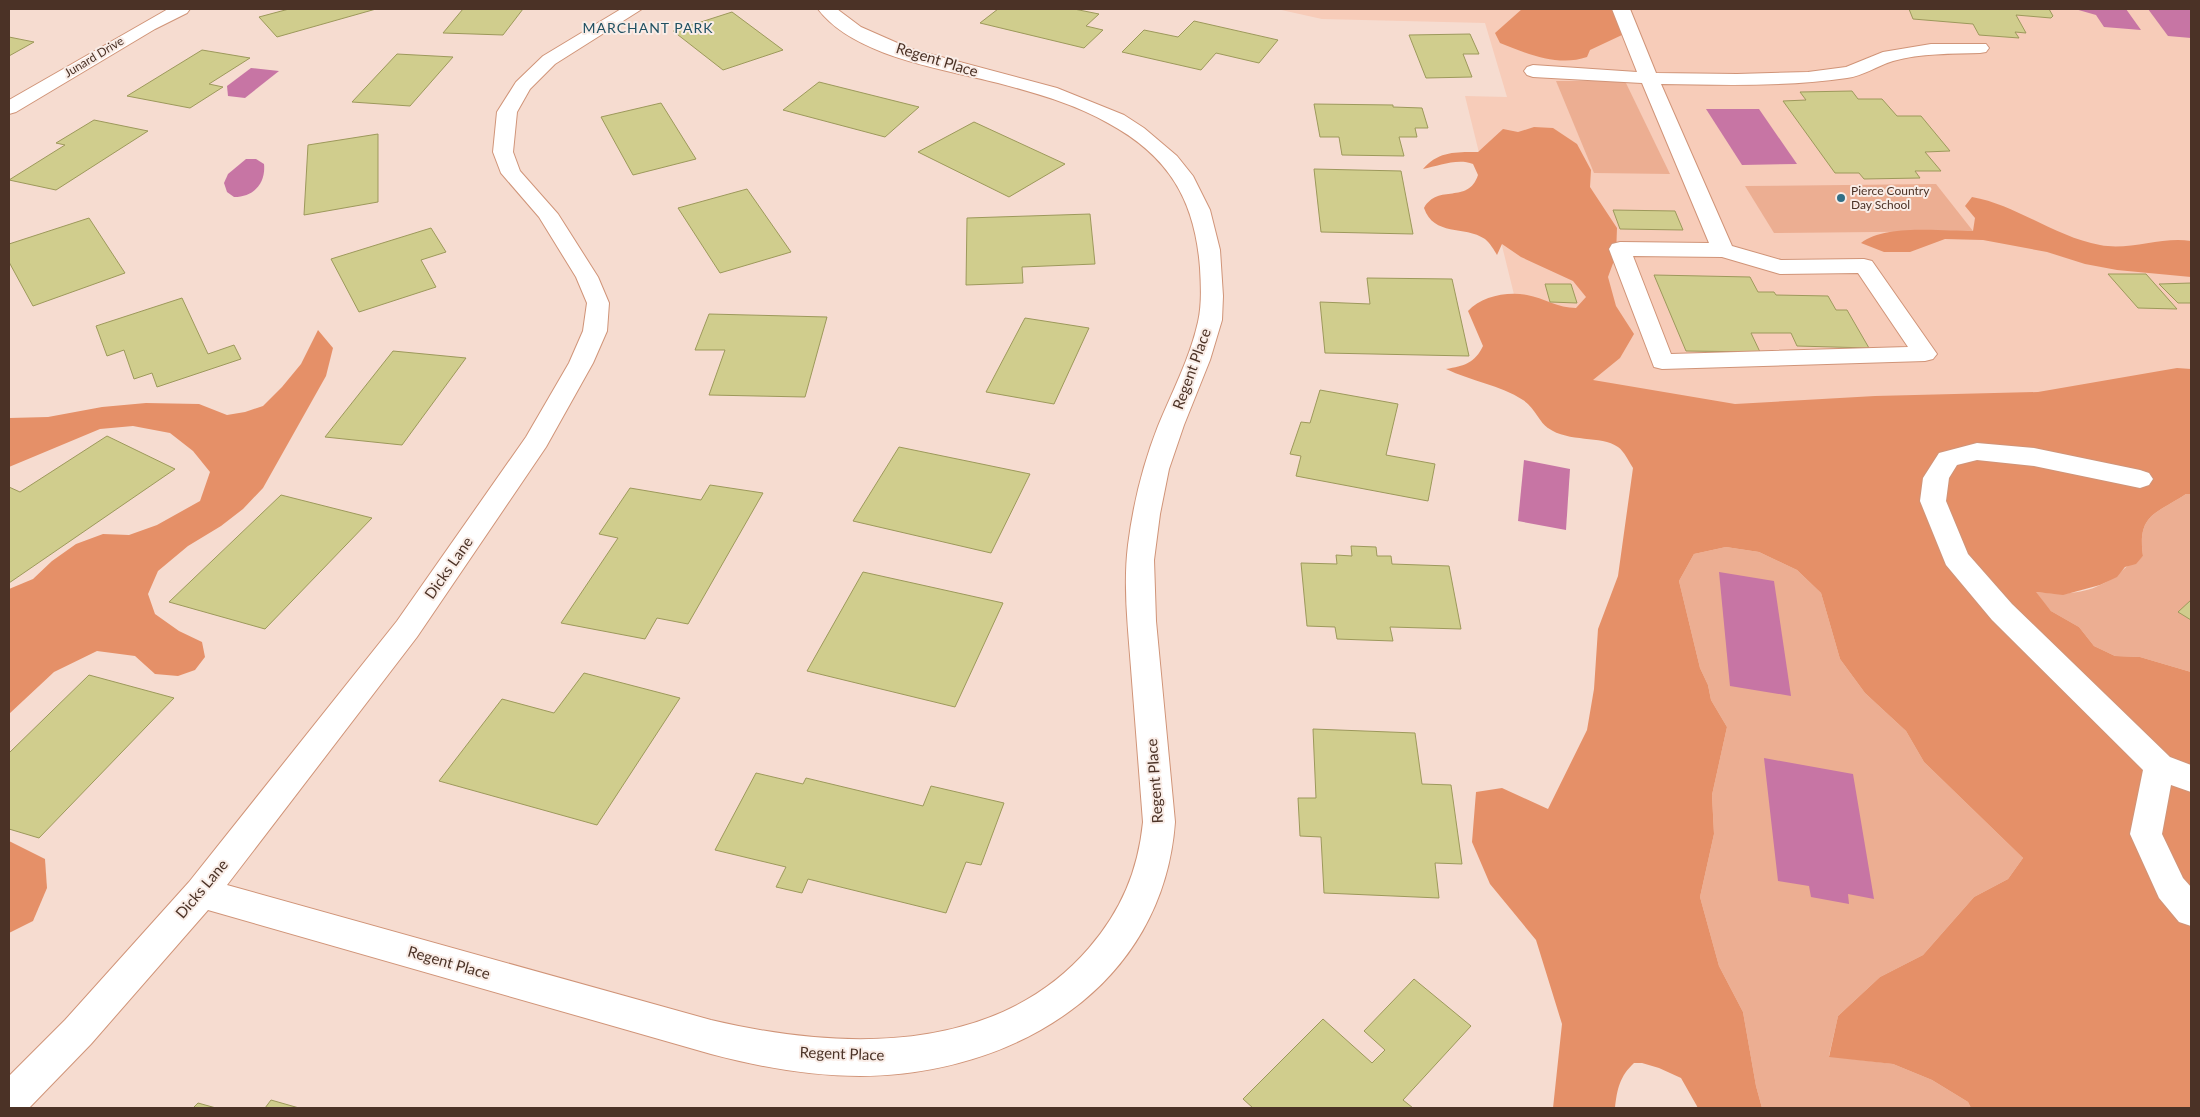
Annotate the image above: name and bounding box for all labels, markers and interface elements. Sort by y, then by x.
district label: MARCHANT PARK [582,19,714,36]
street label: Junard Drive [61,33,126,80]
street label: Regent Place [894,38,981,80]
place label: Pierce Country Day School [1851,183,1930,212]
marker: Pierce Country Day School [1835,192,1847,204]
street label: Regent Place [1168,326,1214,412]
street label: Dicks Lane [420,533,476,602]
street label: Regent Place [1142,738,1166,824]
street label: Dicks Lane [171,855,231,922]
street label: Regent Place [406,942,493,982]
street label: Regent Place [799,1043,885,1063]

